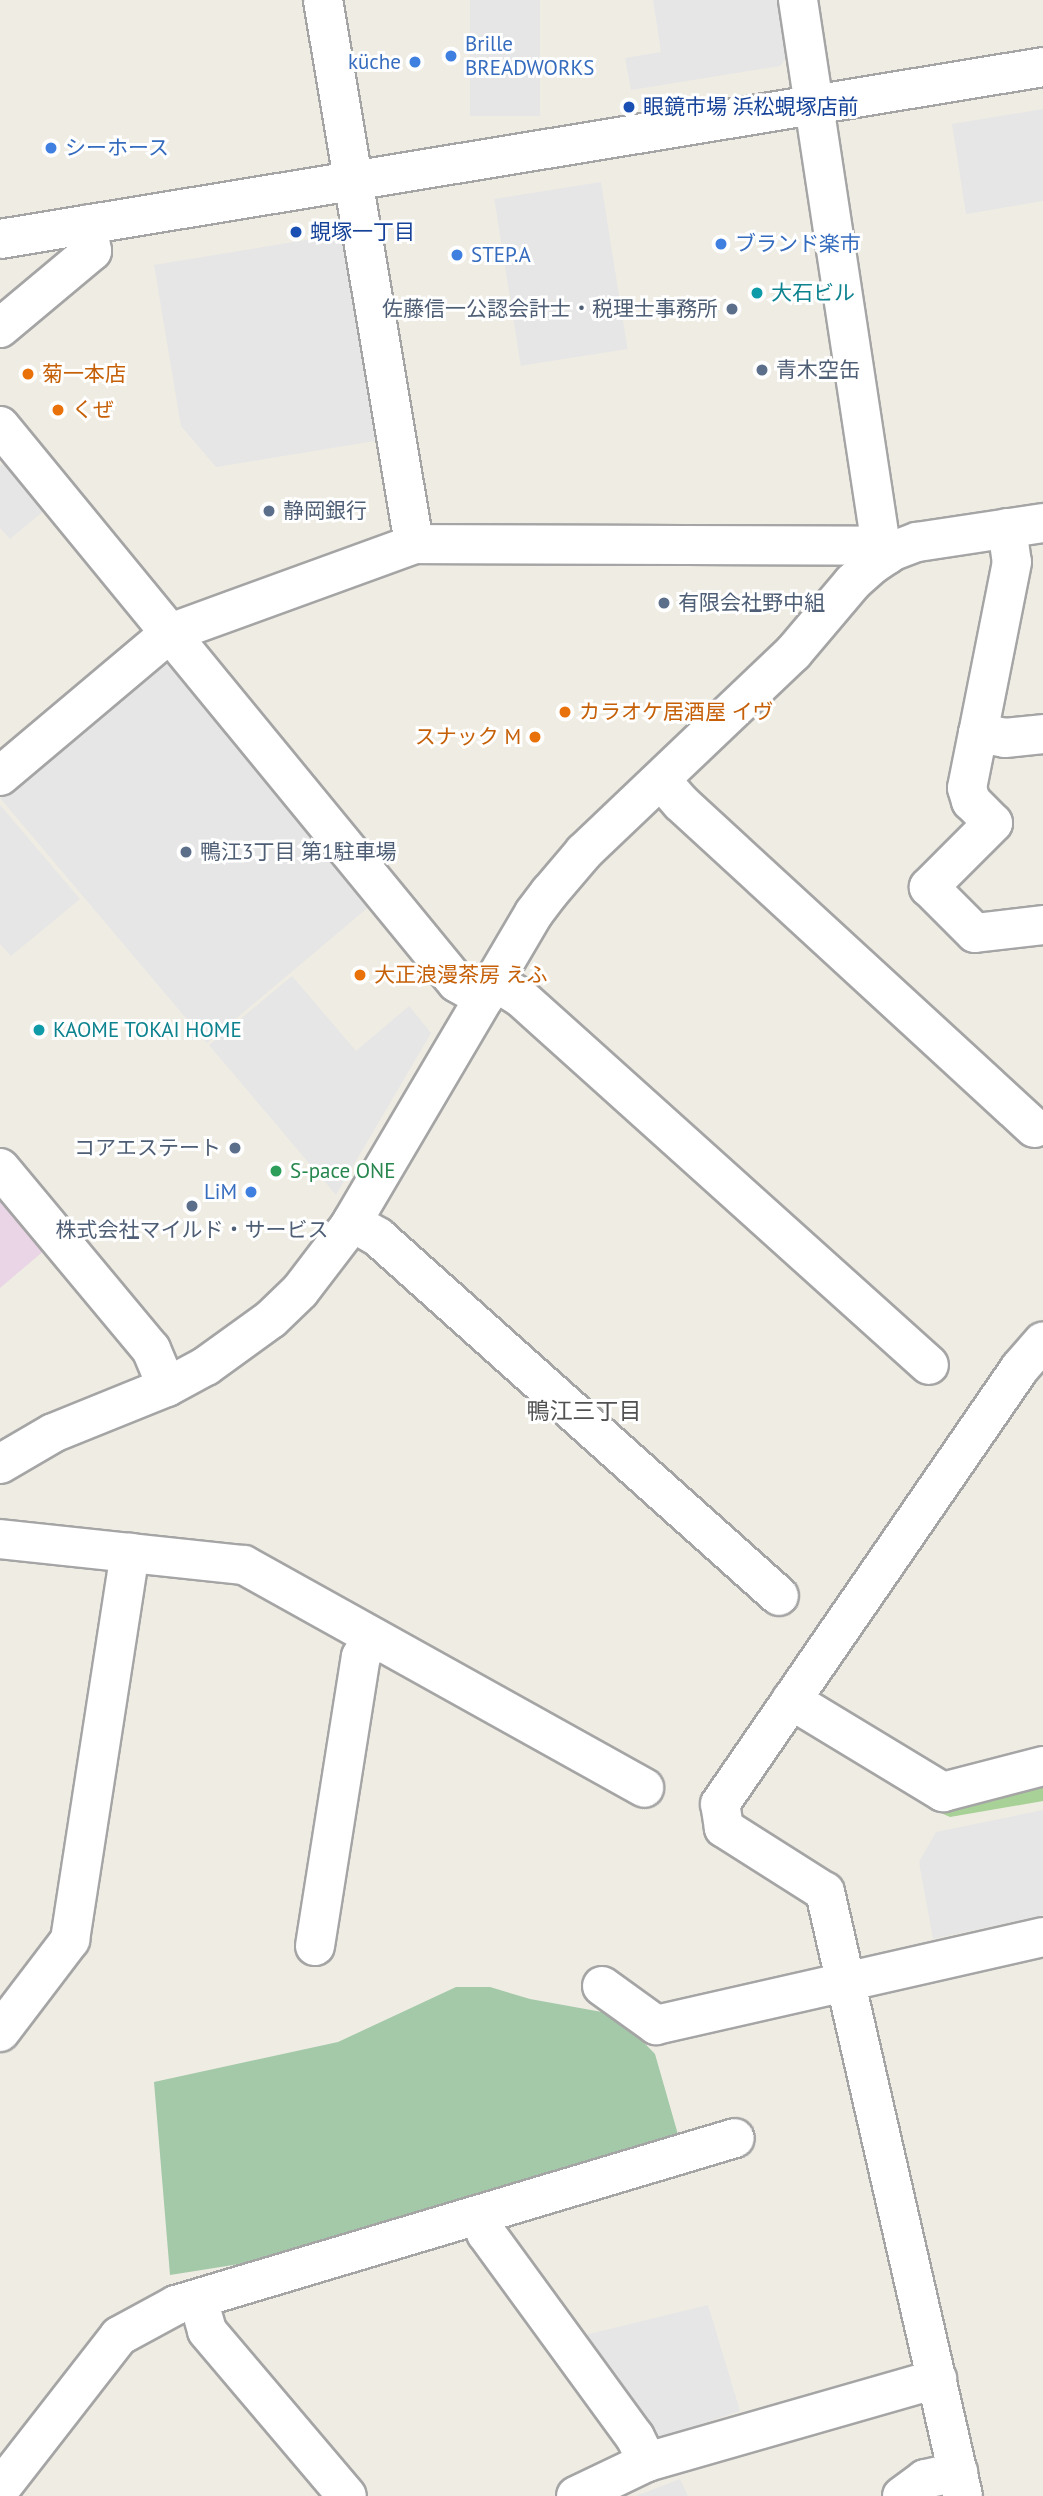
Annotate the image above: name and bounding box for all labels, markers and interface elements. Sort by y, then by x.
place label: Brille BREADWORKS [465,31,594,81]
marker: Brille BREADWORKS [443,48,459,64]
place label: küche [348,49,401,75]
marker: küche [407,54,423,70]
place label: 眼鏡市場 浜松蜆塚店前 [643,94,859,120]
marker: 眼鏡市場 浜松蜆塚店前 [621,99,637,115]
place label: シーホース [65,135,170,161]
marker: シーホース [43,140,59,156]
place label: 蜆塚一丁目 [310,219,415,245]
marker: 蜆塚一丁目 [288,224,304,240]
place label: ブランド楽市 [735,231,861,257]
marker: ブランド楽市 [713,236,729,252]
place label: STEP.A [471,242,531,268]
marker: STEP.A [449,247,465,263]
place label: 大石ビル [771,280,855,306]
marker: 大石ビル [749,285,765,301]
place label: 佐藤信一公認会計士・税理士事務所 [382,296,718,322]
marker: 佐藤信一公認会計士・税理士事務所 [724,301,740,317]
place label: 青木空缶 [776,357,860,383]
place label: 菊一本店 [42,361,126,387]
marker: 青木空缶 [754,362,770,378]
marker: 菊一本店 [20,366,36,382]
place label: くぜ [72,397,114,423]
marker: くぜ [50,402,66,418]
place label: 静岡銀行 [283,498,367,524]
marker: 静岡銀行 [261,503,277,519]
place label: 有限会社野中組 [678,590,825,616]
marker: 有限会社野中組 [656,595,672,611]
place label: カラオケ居酒屋 イヴ [579,699,774,725]
marker: カラオケ居酒屋 イヴ [557,704,573,720]
place label: スナック M [415,724,521,750]
marker: スナック M [527,729,543,745]
place label: 鴨江3丁目 第1駐車場 [200,839,396,865]
marker: 鴨江3丁目 第1駐車場 [178,844,194,860]
place label: 大正浪漫茶房 えふ [374,962,548,988]
marker: 大正浪漫茶房 えふ [352,967,368,983]
place label: KAOME TOKAI HOME [53,1017,242,1043]
marker: KAOME TOKAI HOME [31,1022,47,1038]
place label: コアエステート [74,1135,221,1161]
marker: コアエステート [227,1140,243,1156]
place label: S-pace ONE [290,1158,396,1184]
marker: S-pace ONE [268,1163,284,1179]
place label: LiM [204,1179,237,1205]
marker: LiM [243,1184,259,1200]
marker: 株式会社マイルド・サービス [184,1198,200,1214]
place label: 株式会社マイルド・サービス [56,1217,328,1243]
district label: 鴨江三丁目 [527,1397,641,1425]

